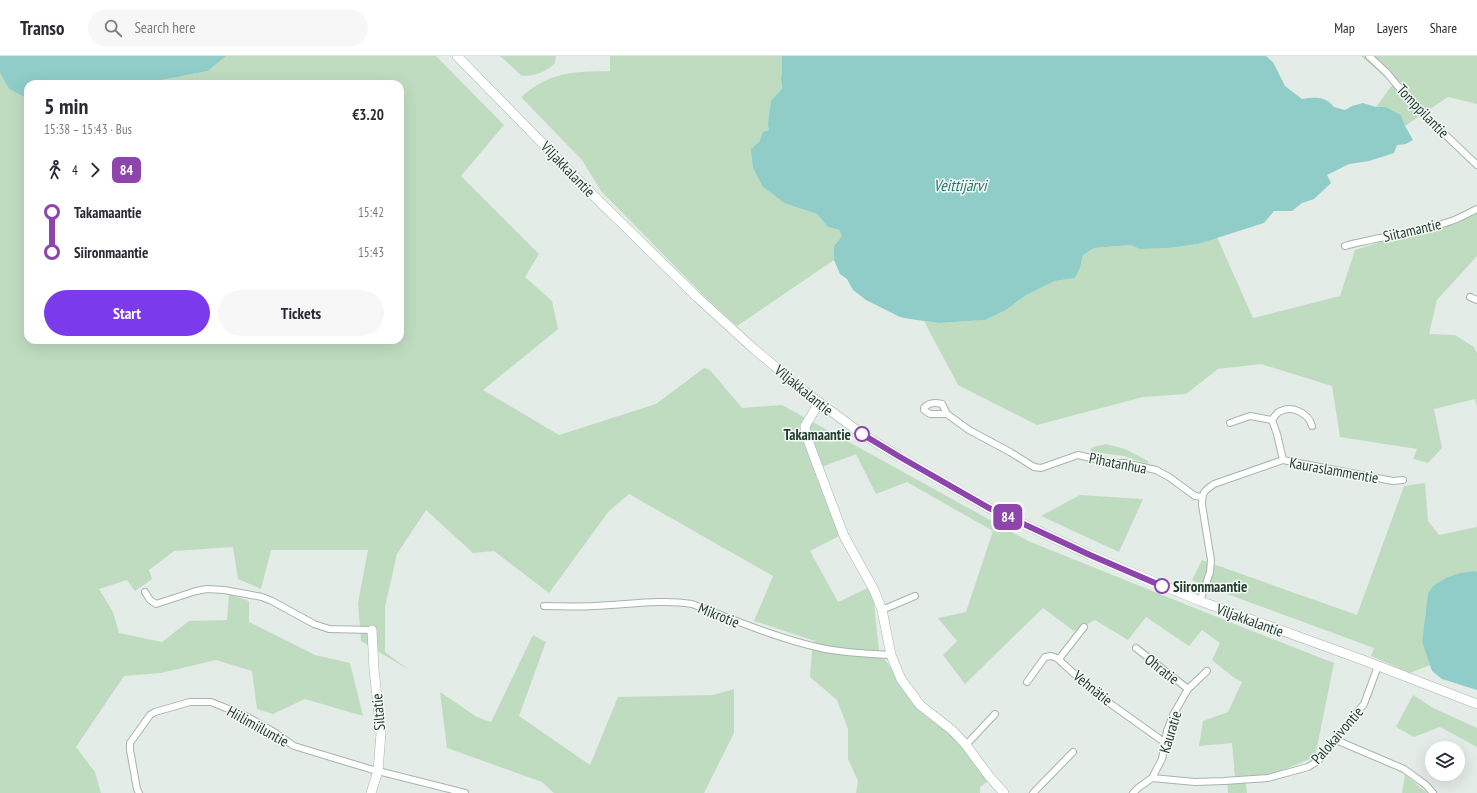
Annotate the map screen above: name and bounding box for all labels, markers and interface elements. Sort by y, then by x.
search box [88,10,368,46]
text: Transo [20,16,64,40]
icon: search [102,17,124,39]
text: Search here [134,18,195,37]
text: Map [1334,19,1355,37]
text: Layers [1377,19,1408,37]
text: Share [1430,19,1457,37]
street label: Tomppilantie [1393,80,1453,142]
text: 5 min [44,92,88,120]
text: €3.20 [352,105,384,124]
text: 15:38 – 15:43 · Bus [44,121,132,138]
street label: Viljakkalantie [536,136,599,201]
icon: walk [44,159,66,181]
icon: forward [84,159,106,181]
text: 84 [120,161,133,179]
text: 4 [72,162,78,179]
water label: Veittijärvi [934,175,989,195]
text: Takamaantie [74,203,142,222]
text: 15:42 [358,204,384,221]
street label: Siitamantie [1381,214,1443,246]
text: Siironmaantie [74,243,148,262]
text: 15:43 [358,244,384,261]
button: Start [44,290,210,336]
button: Tickets [218,290,384,336]
street label: Viljakkalantie [770,360,837,419]
place label: Takamaantie [783,425,851,444]
marker: Takamaantie [854,426,870,442]
street label: Pihatanhua [1087,448,1149,478]
street label: Kauraslammentie [1288,453,1380,487]
line badge: 84 [990,504,1026,530]
text: 84 [1001,508,1015,526]
place label: Siironmaantie [1173,577,1247,596]
marker: Siironmaantie [1154,578,1170,594]
street label: Mikrotie [696,598,742,632]
street label: Viljakkalantie [1213,599,1286,641]
street label: Ohratie [1141,650,1183,688]
street label: Vehnätie [1069,666,1117,710]
street label: Siltatie [367,693,389,731]
street label: Hiilimiiluntie [224,701,292,751]
street label: Palokaivontie [1307,702,1367,768]
street label: Kauratie [1155,709,1185,755]
map controls [1425,741,1465,781]
button: layers [1425,741,1465,781]

